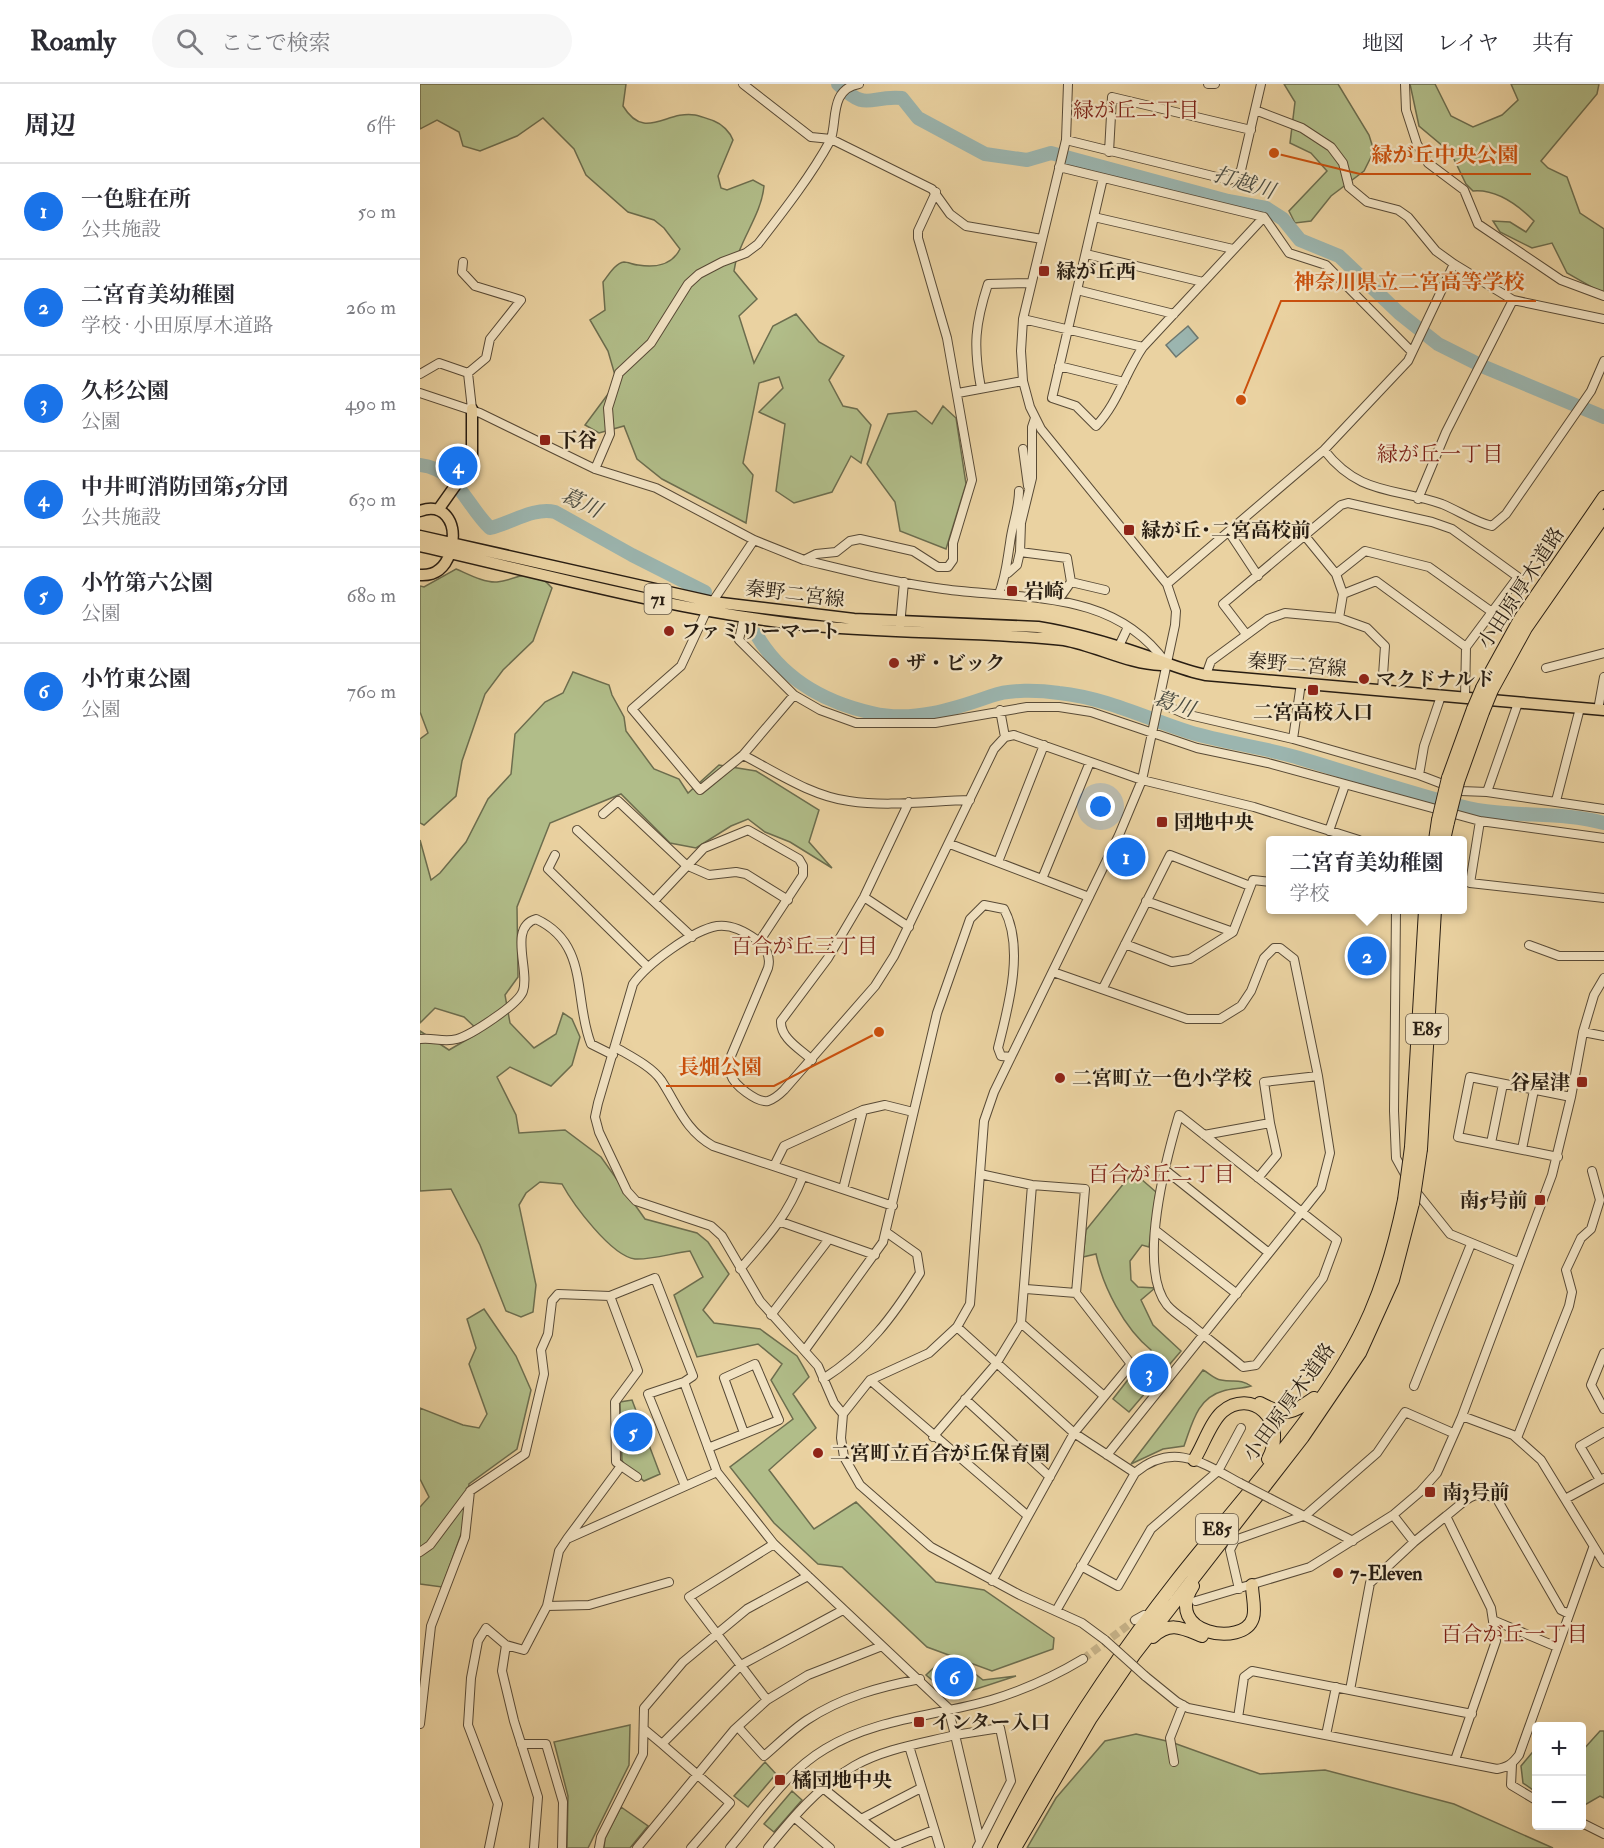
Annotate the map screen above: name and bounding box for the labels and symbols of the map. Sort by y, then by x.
district label: 緑が丘二丁目 [1073,97,1199,124]
callout: 緑が丘中央公園 [1360,135,1531,174]
text: 緑が丘中央公園 [1372,142,1519,169]
water label: 打越川 [1210,161,1280,206]
place label: 緑が丘西 [1056,259,1136,284]
callout: 神奈川県立二宮高等学校 [1281,262,1536,301]
marker: 緑が丘西 [1037,264,1051,278]
text: 神奈川県立二宮高等学校 [1294,269,1525,296]
place label: 下谷 [557,428,597,453]
marker: 下谷 [538,433,552,447]
district label: 緑が丘一丁目 [1377,441,1503,468]
pin: 4 [438,444,477,488]
water label: 葛川 [556,482,608,525]
place label: 緑が丘･二宮高校前 [1141,518,1311,543]
street label: 小田原厚木道路 [1472,522,1570,654]
marker: 緑が丘･二宮高校前 [1122,523,1136,537]
street label: 秦野二宮線 [744,575,846,613]
place label: 岩崎 [1024,579,1064,604]
road number: 71 [644,584,672,614]
marker: 岩崎 [1005,584,1019,598]
place label: ファミリーマート [681,619,841,644]
marker: ファミリーマート [662,624,676,638]
street label: 秦野二宮線 [1246,648,1348,682]
place label: ザ・ビック [906,651,1005,676]
marker: ザ・ビック [887,656,901,670]
place label: マクドナルド [1376,667,1495,692]
marker: マクドナルド [1357,672,1371,686]
marker: 二宮高校入口 [1306,683,1320,697]
water label: 葛川 [1150,685,1200,724]
place label: 二宮高校入口 [1253,700,1373,725]
your location [1086,792,1115,821]
place label: 団地中央 [1174,810,1254,835]
marker: 団地中央 [1155,815,1169,829]
pin: 1 [1106,834,1146,880]
district label: 百合が丘三丁目 [731,933,878,960]
pin: 2 [1348,934,1386,978]
road number: E85 [1406,1014,1448,1044]
callout: 長畑公園 [666,1047,774,1086]
text: 長畑公園 [678,1054,762,1081]
place label: 二宮町立一色小学校 [1072,1066,1252,1091]
place label: 谷屋津 [1510,1070,1570,1095]
marker: 二宮町立一色小学校 [1053,1071,1067,1085]
marker: 谷屋津 [1575,1075,1589,1089]
district label: 百合が丘二丁目 [1088,1161,1235,1188]
place label: 南5号前 [1459,1188,1528,1213]
marker: 南5号前 [1533,1193,1547,1207]
street label: 小田原厚木道路 [1238,1338,1340,1466]
pin: 3 [1130,1350,1168,1396]
pin: 5 [614,1410,652,1454]
place label: 二宮町立百合が丘保育園 [830,1441,1050,1466]
marker: 二宮町立百合が丘保育園 [811,1446,825,1460]
place label: 南3号前 [1442,1480,1510,1505]
marker: 南3号前 [1423,1485,1437,1499]
road number: E85 [1196,1514,1238,1544]
place label: 7-Eleven [1350,1561,1423,1586]
marker: 7-Eleven [1331,1566,1345,1580]
district label: 百合が丘一丁目 [1441,1621,1588,1648]
pin: 6 [934,1654,974,1700]
place label: インター入口 [931,1710,1050,1735]
marker: インター入口 [912,1715,926,1729]
place label: 橘団地中央 [792,1768,892,1793]
marker: 橘団地中央 [773,1773,787,1787]

